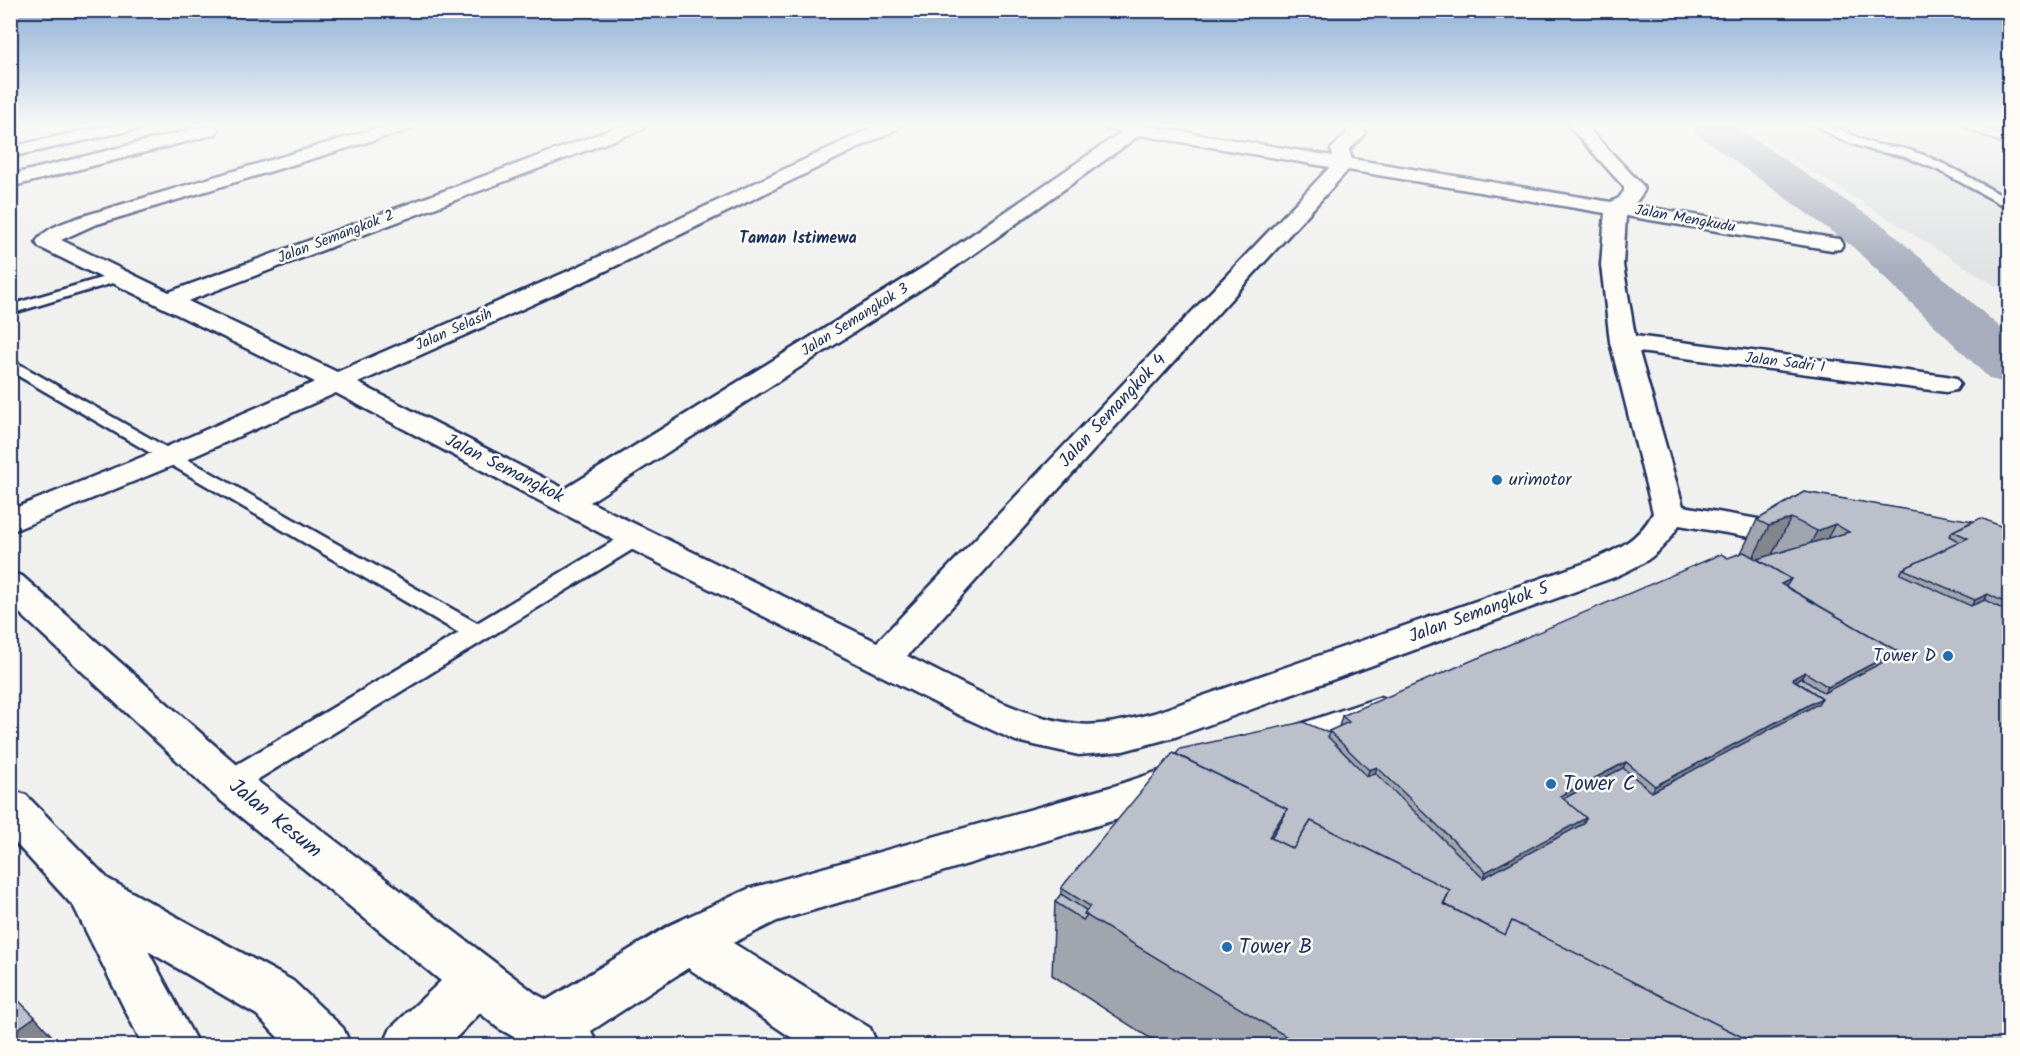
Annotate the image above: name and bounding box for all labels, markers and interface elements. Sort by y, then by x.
street label: Jalan Mengkudu [1633,198,1737,240]
street label: Jalan Semangkok 2 [274,204,398,270]
district label: Taman Istimewa [739,226,857,251]
street label: Jalan Semangkok 3 [796,277,914,363]
street label: Jalan Selasih [412,302,496,358]
street label: Jalan Sadri 1 [1744,346,1827,380]
street label: Jalan Semangkok 4 [1052,347,1174,475]
street label: Jalan Semangkok [439,427,569,512]
place label: urimotor [1509,466,1573,495]
marker: urimotor [1490,473,1504,487]
street label: Jalan Semangkok 5 [1405,574,1554,652]
place label: Tower D [1873,642,1936,671]
marker: Tower D [1941,649,1955,663]
place label: Tower C [1563,768,1635,801]
street label: Jalan Kesum [221,771,329,867]
marker: Tower C [1544,777,1558,791]
place label: Tower B [1239,931,1312,964]
marker: Tower B [1220,940,1234,954]

